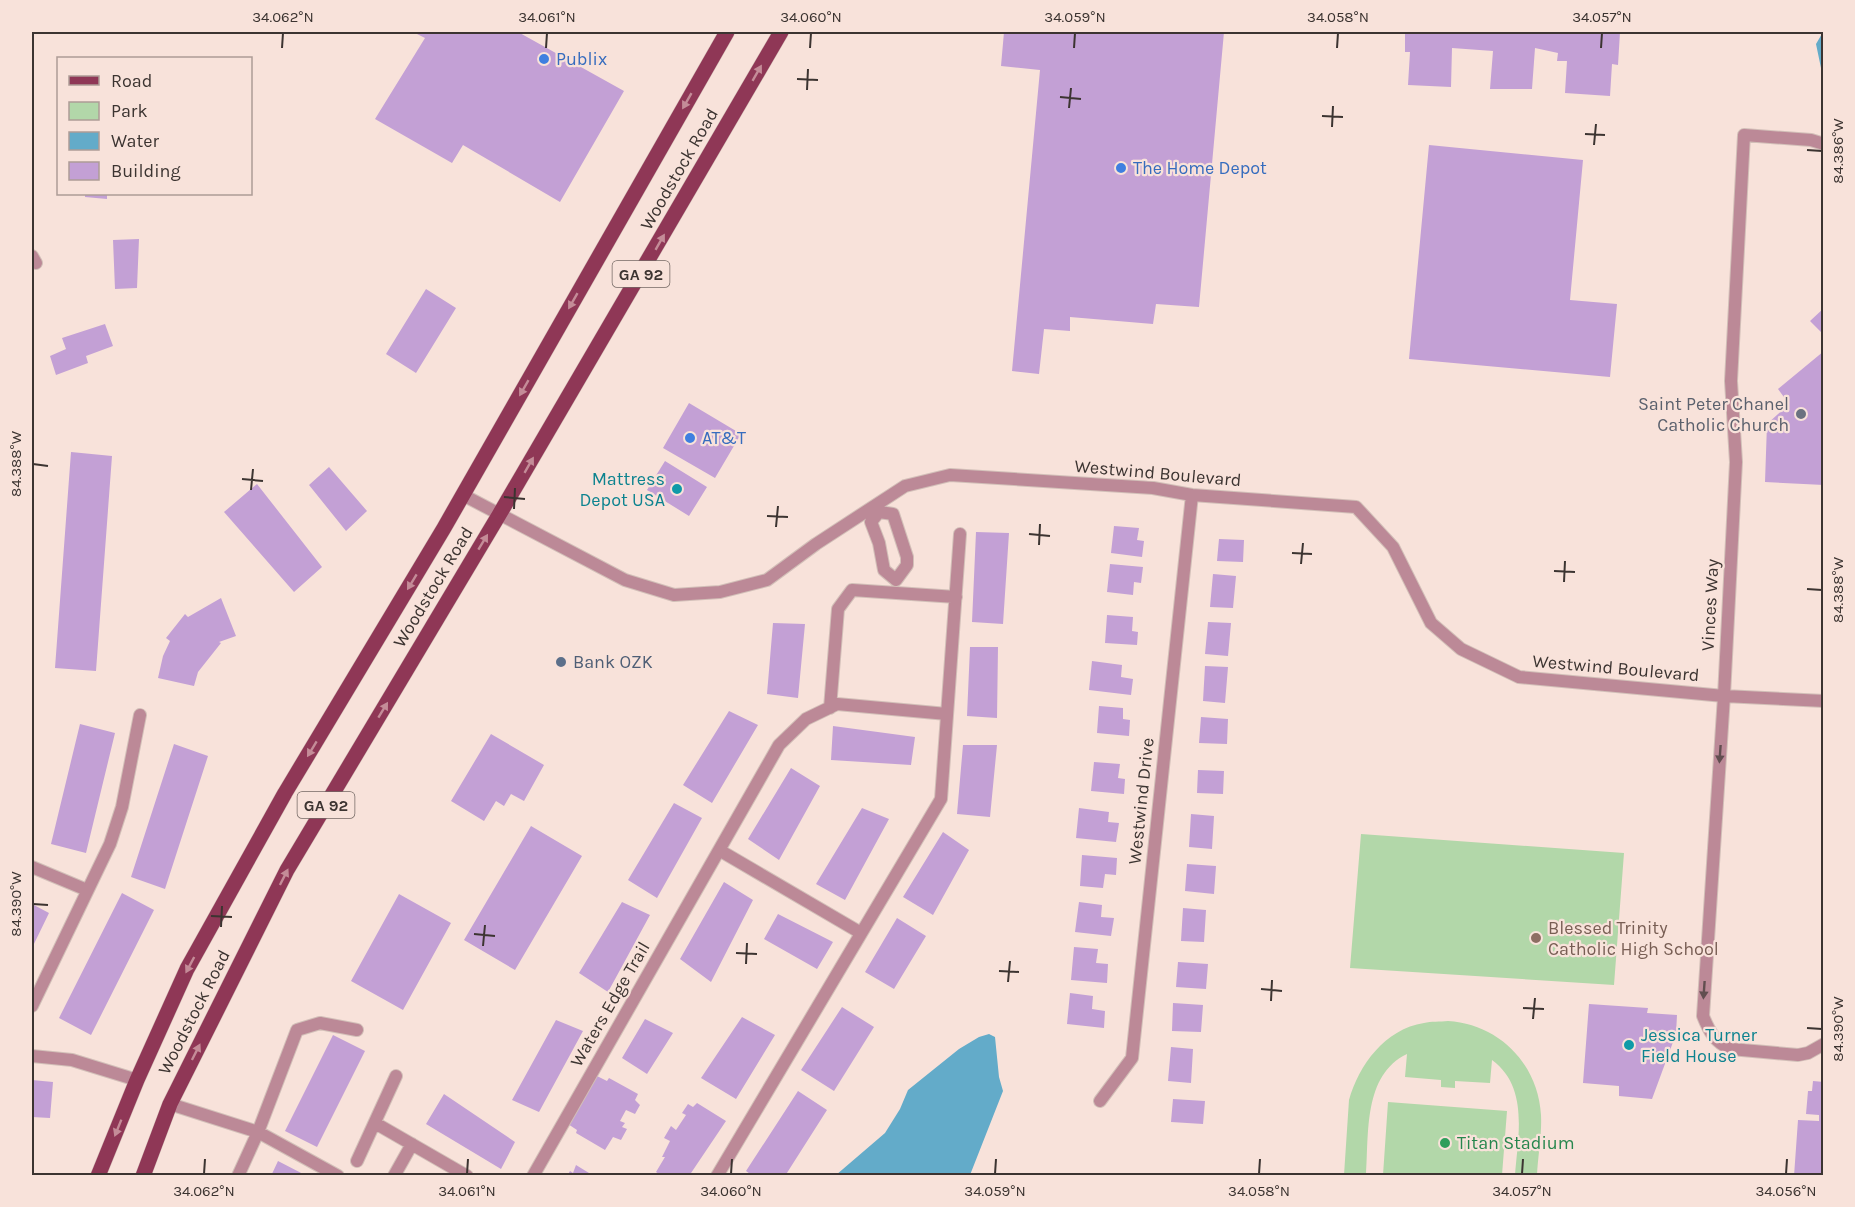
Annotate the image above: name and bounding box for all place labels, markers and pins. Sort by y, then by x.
place label: Publix [556,48,607,70]
marker: Publix [537,52,551,66]
place label: The Home Depot [1133,157,1267,179]
marker: The Home Depot [1114,161,1128,175]
place label: Saint Peter Chanel Catholic Church [1638,393,1789,436]
marker: Saint Peter Chanel Catholic Church [1794,407,1808,421]
place label: AT&T [702,427,746,449]
marker: AT&T [683,431,697,445]
place label: Mattress Depot USA [579,468,665,511]
marker: Mattress Depot USA [670,482,684,496]
place label: Bank OZK [573,651,653,673]
marker: Bank OZK [554,655,568,669]
place label: Blessed Trinity Catholic High School [1548,917,1719,960]
marker: Blessed Trinity Catholic High School [1529,931,1543,945]
place label: Jessica Turner Field House [1641,1024,1758,1067]
marker: Jessica Turner Field House [1622,1038,1636,1052]
place label: Titan Stadium [1457,1132,1575,1154]
marker: Titan Stadium [1438,1136,1452,1150]

